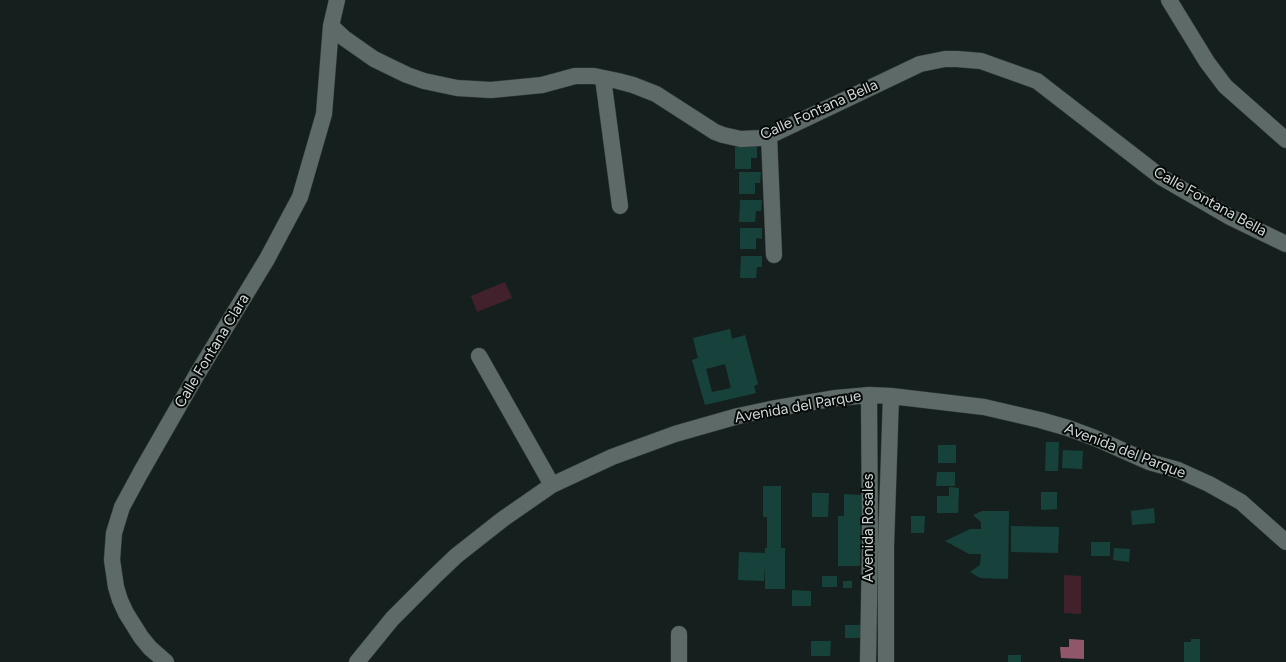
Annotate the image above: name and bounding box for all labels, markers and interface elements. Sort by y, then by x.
street label: Calle Fontana Bella [757,76,881,144]
street label: Calle Fontana Bella [1150,163,1270,241]
street label: Calle Fontana Clara [171,291,253,411]
street label: Avenida del Parque [733,387,863,427]
street label: Avenida del Parque [1062,420,1188,482]
street label: Avenida Rosales [860,474,878,582]

